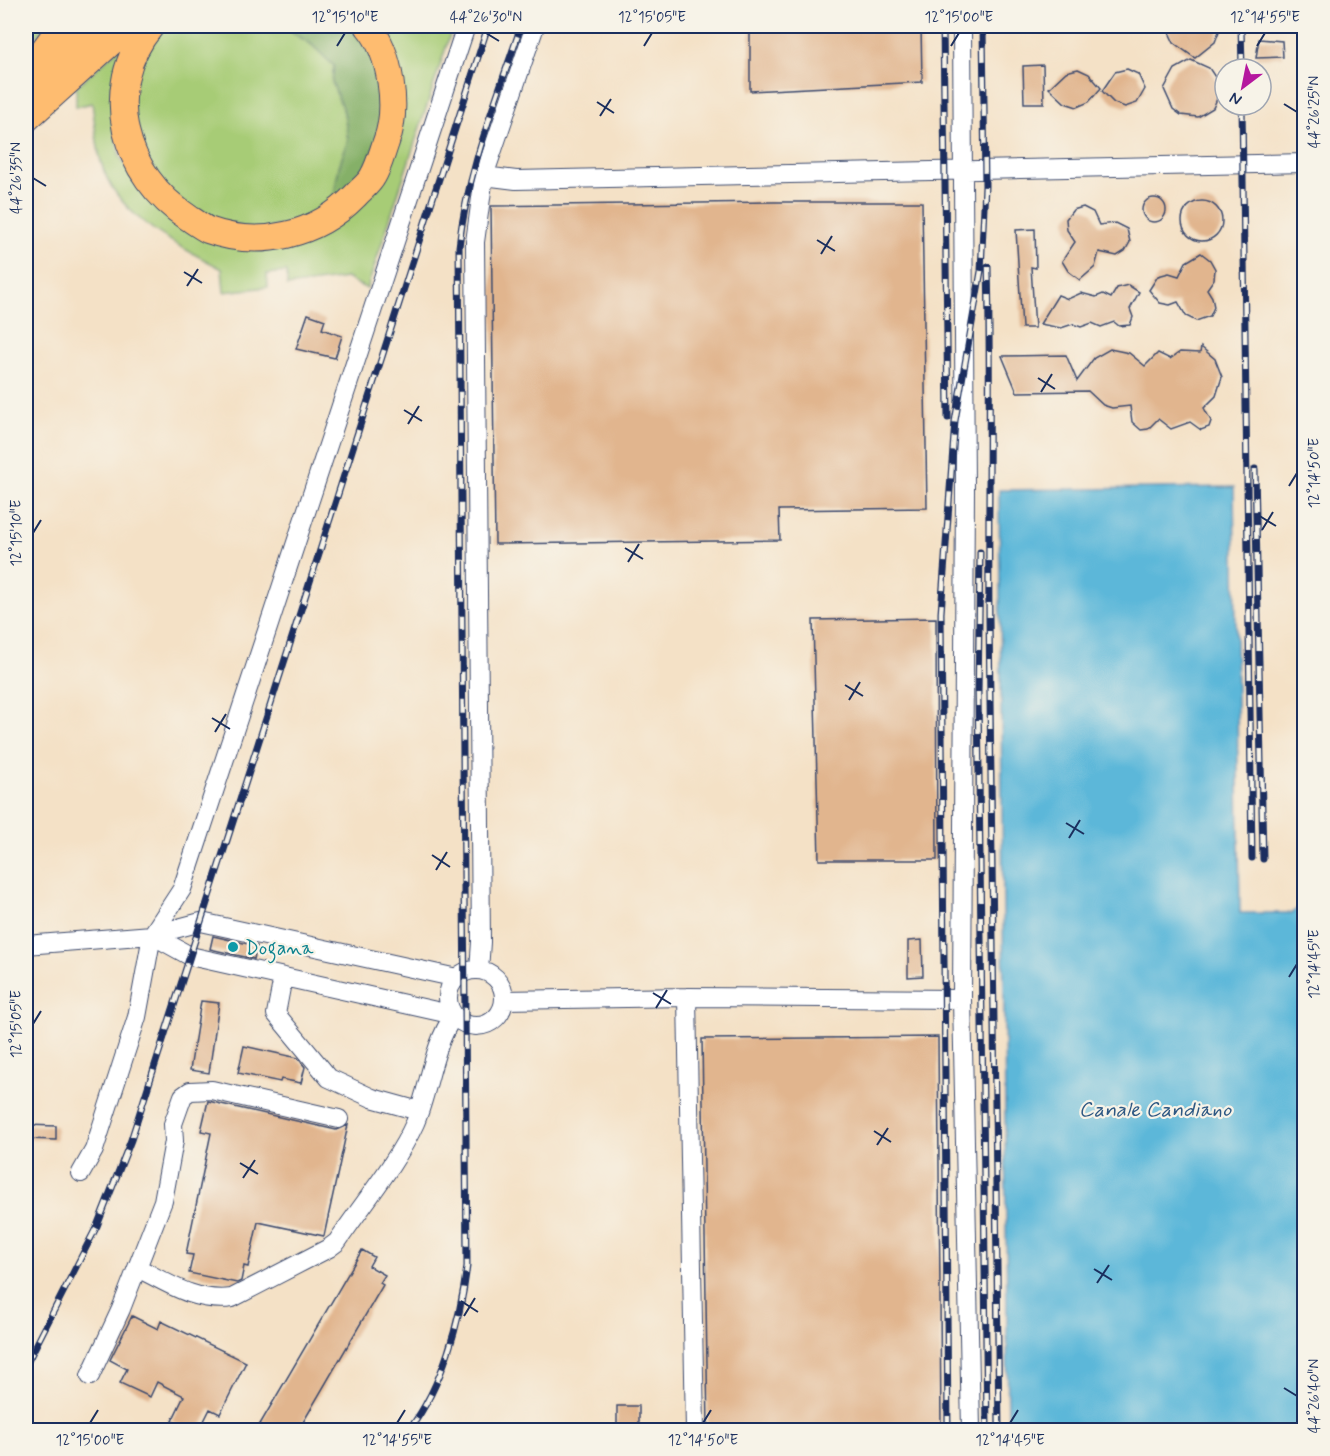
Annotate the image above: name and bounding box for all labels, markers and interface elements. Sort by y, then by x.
text: 12°15'10"E [311,8,379,28]
text: 44°26'30"N [450,8,522,28]
text: 12°15'05"E [618,8,686,28]
text: 12°15'00"E [925,8,994,28]
text: 12°14'55"E [1230,8,1300,28]
north arrow [1213,57,1273,117]
text: 44°26'25"N [1305,76,1325,148]
text: N [1226,87,1246,110]
text: 44°26'35"N [7,142,27,214]
text: 12°14'50"E [1305,438,1325,508]
text: 12°15'10"E [7,499,27,567]
text: 12°14'45"E [1305,929,1325,999]
place label: Dogana [245,935,314,964]
marker: Dogana [226,940,240,954]
text: 12°15'05"E [7,990,27,1058]
water label: Canale Candiano [1079,1096,1232,1124]
text: 44°26'40"N [1305,1359,1325,1433]
text: 12°15'00"E [56,1431,125,1451]
text: 12°14'55"E [362,1431,432,1451]
text: 12°14'50"E [668,1431,738,1451]
text: 12°14'45"E [975,1431,1045,1451]

